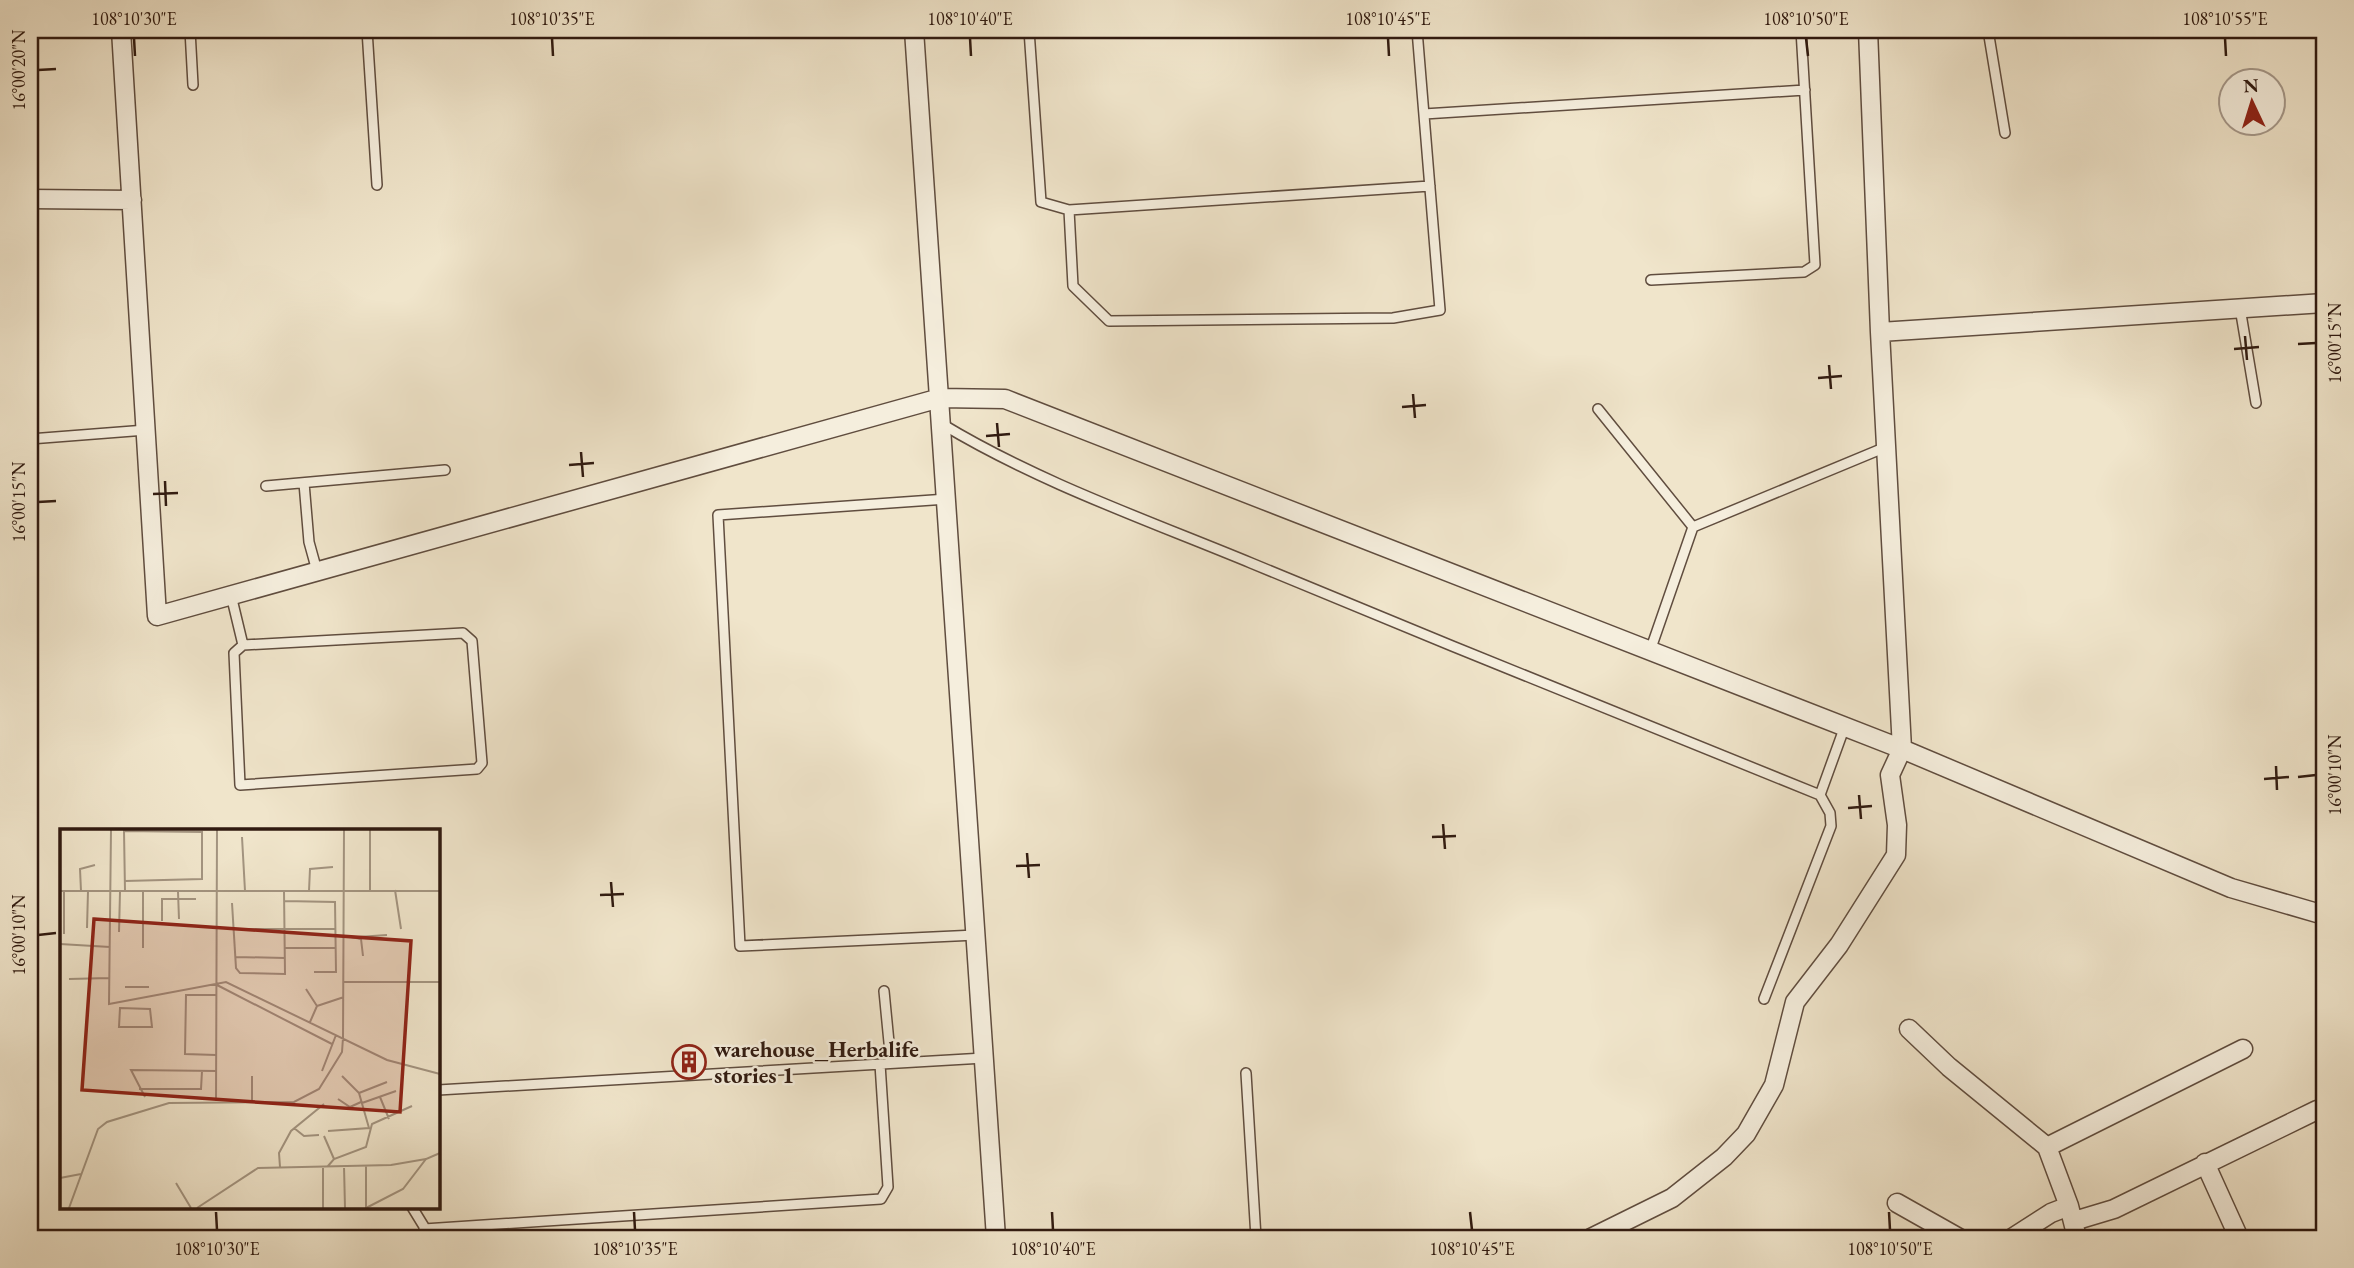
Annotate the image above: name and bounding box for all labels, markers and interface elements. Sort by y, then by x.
text: 108°10'30"E [91,7,177,30]
text: 108°10'35"E [509,7,595,30]
text: 108°10'40"E [927,7,1013,30]
text: 108°10'45"E [1345,7,1431,30]
text: 108°10'50"E [1763,7,1849,30]
text: 108°10'55"E [2182,7,2268,30]
text: 16°00'20"N [7,29,30,110]
north arrow [2218,66,2288,136]
text: N [2242,72,2260,99]
text: 16°00'15"N [2323,302,2346,383]
text: 16°00'15"N [7,461,30,542]
text: 16°00'10"N [2323,734,2346,815]
inset map [60,829,439,1208]
text: 16°00'10"N [7,894,30,975]
place label: warehouse_Herbalife stories 1 [714,1034,919,1090]
building icon: warehouse_Herbalife stories 1 [670,1043,708,1081]
text: 108°10'30"E [174,1237,260,1260]
text: 108°10'35"E [592,1237,678,1260]
text: 108°10'40"E [1010,1237,1096,1260]
text: 108°10'45"E [1429,1237,1515,1260]
text: 108°10'50"E [1847,1237,1933,1260]

